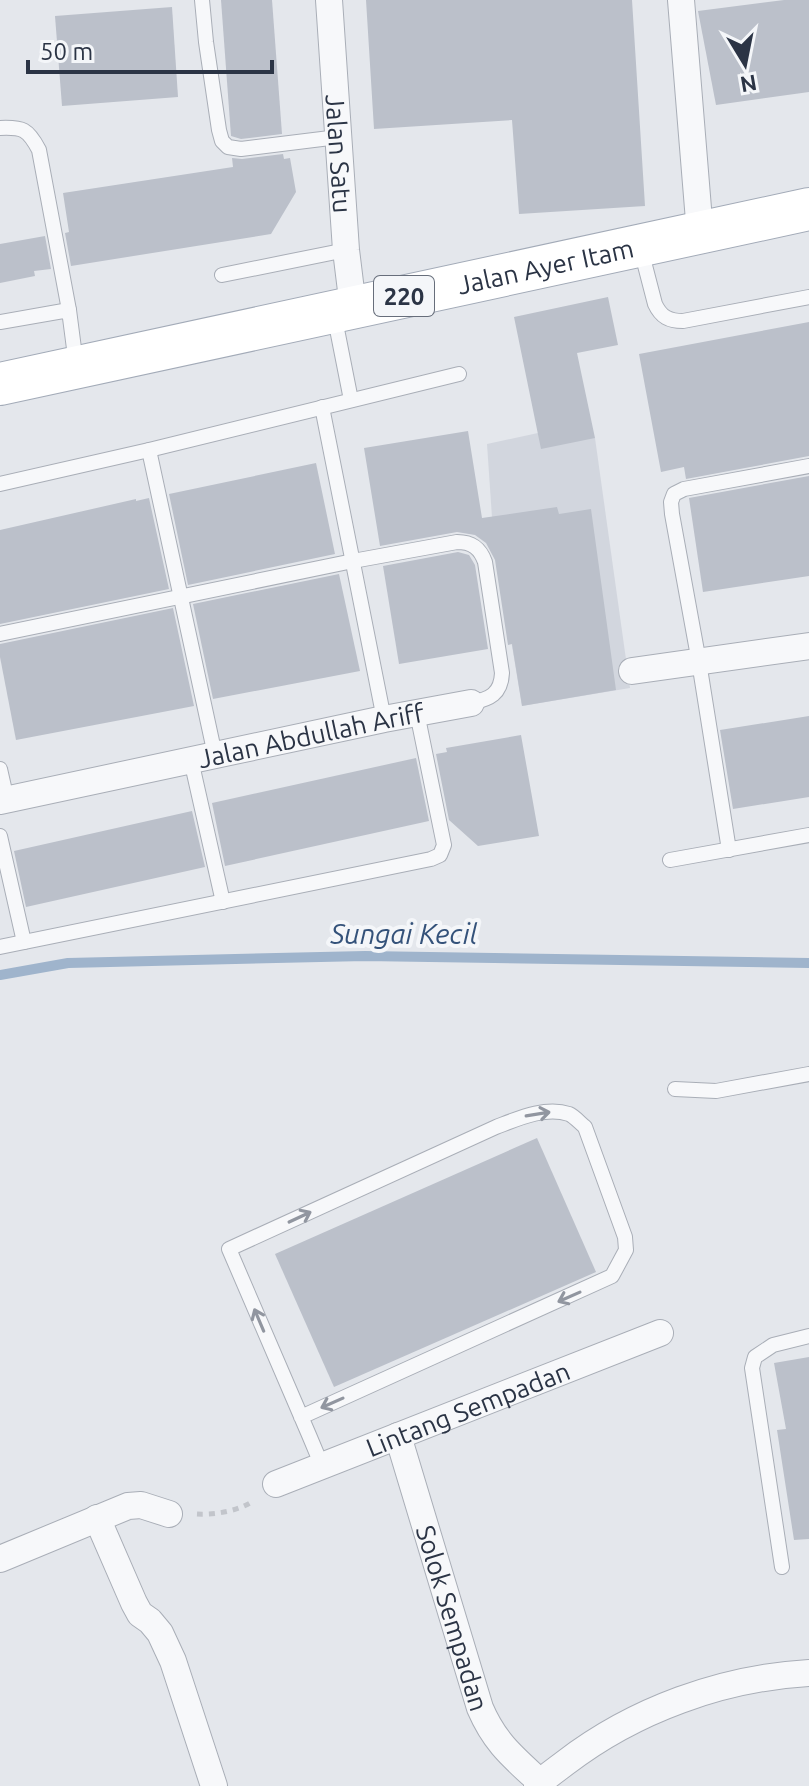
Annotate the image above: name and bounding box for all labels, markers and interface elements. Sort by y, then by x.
scale bar [28,24,272,74]
north arrow [705,24,785,104]
text: 50 m [40,38,93,65]
text: N [738,70,759,98]
street label: Jalan Satu [321,93,358,214]
street label: Jalan Ayer Itam [455,233,636,299]
road number: 220 [374,276,434,316]
street label: Jalan Abdullah Ariff [195,697,427,773]
water label: Sungai Kecil [329,918,478,949]
one-way arrow [525,1106,550,1121]
one-way arrow [287,1209,311,1224]
one-way arrow [557,1290,581,1305]
one-way arrow [251,1308,266,1332]
street label: Lintang Sempadan [362,1356,574,1462]
one-way arrow [320,1396,344,1411]
street label: Solok Sempadan [411,1522,495,1714]

